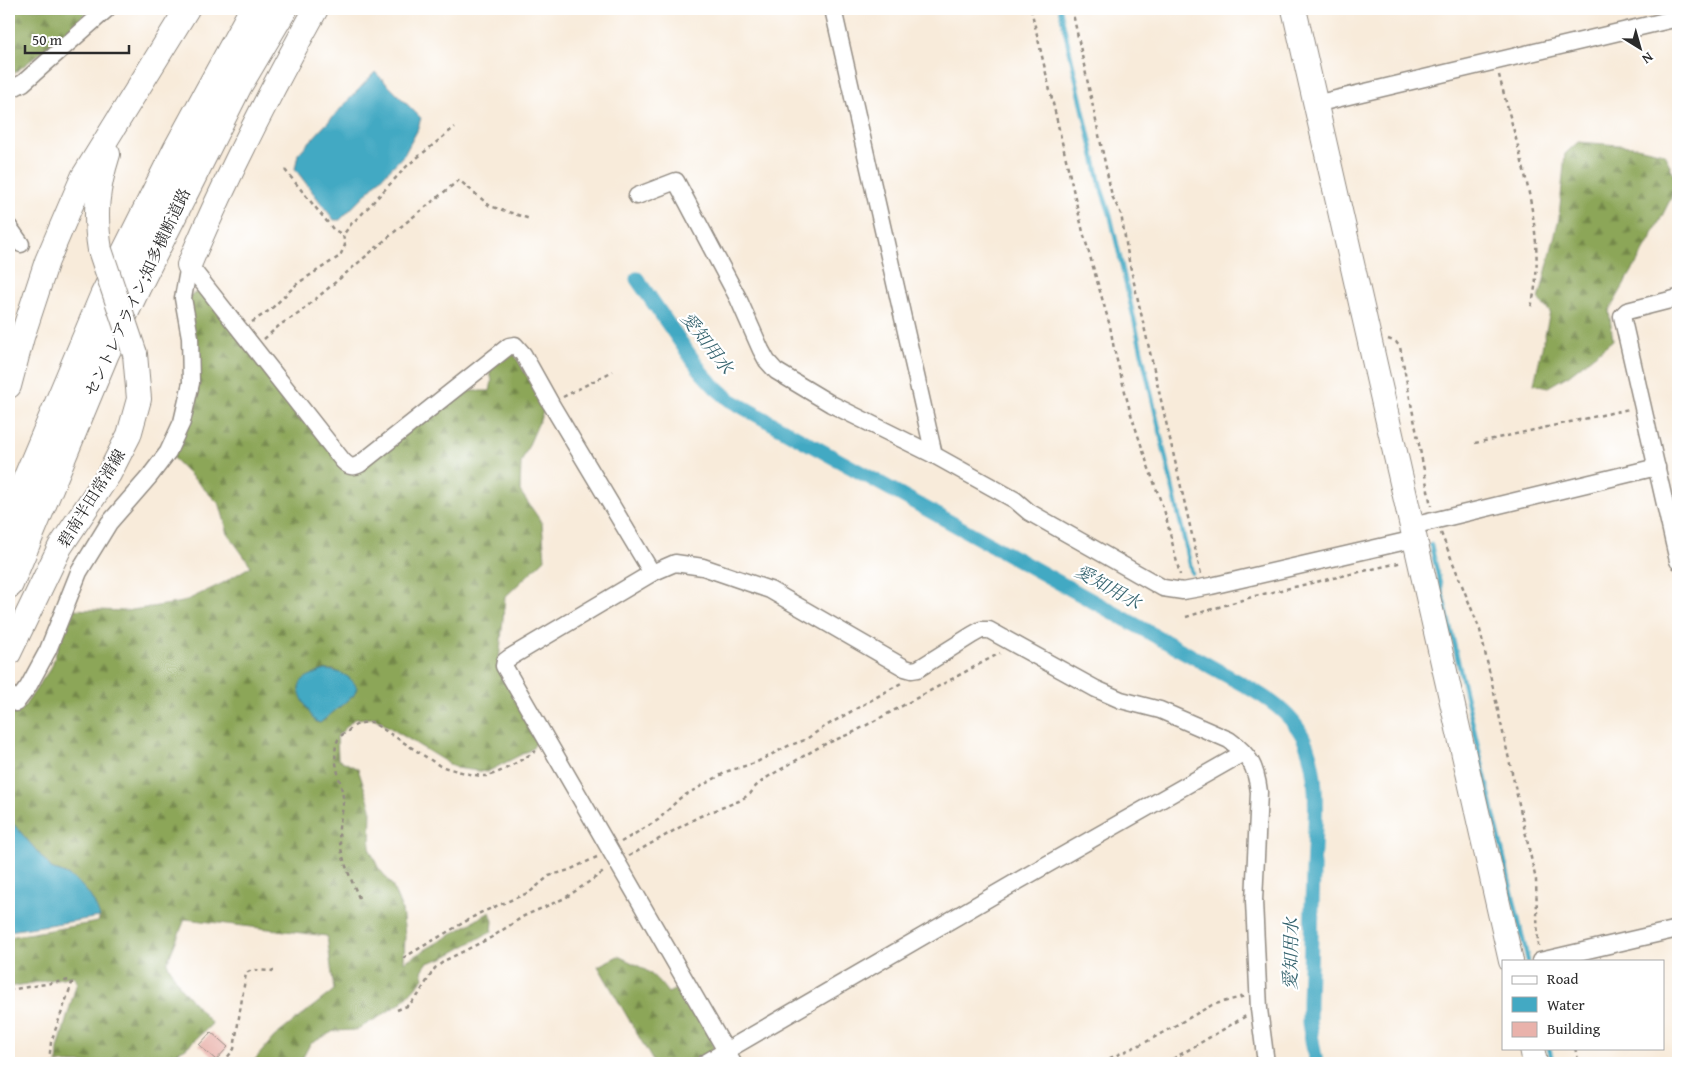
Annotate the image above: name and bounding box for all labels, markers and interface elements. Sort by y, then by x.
scale bar [25,22,129,54]
north arrow [1614,22,1664,72]
text: 50 m [32,29,63,50]
text: N [1638,48,1658,70]
street label: セントレアライン;知多横断道路 [78,184,196,400]
water label: 愛知用水 [675,306,741,381]
street label: 碧南半田常滑線 [51,444,131,552]
water label: 愛知用水 [1070,557,1148,617]
water label: 愛知用水 [1276,916,1305,990]
legend [1502,960,1664,1050]
text: Road [1547,968,1578,989]
text: Water [1547,994,1585,1015]
text: Building [1547,1018,1601,1039]

